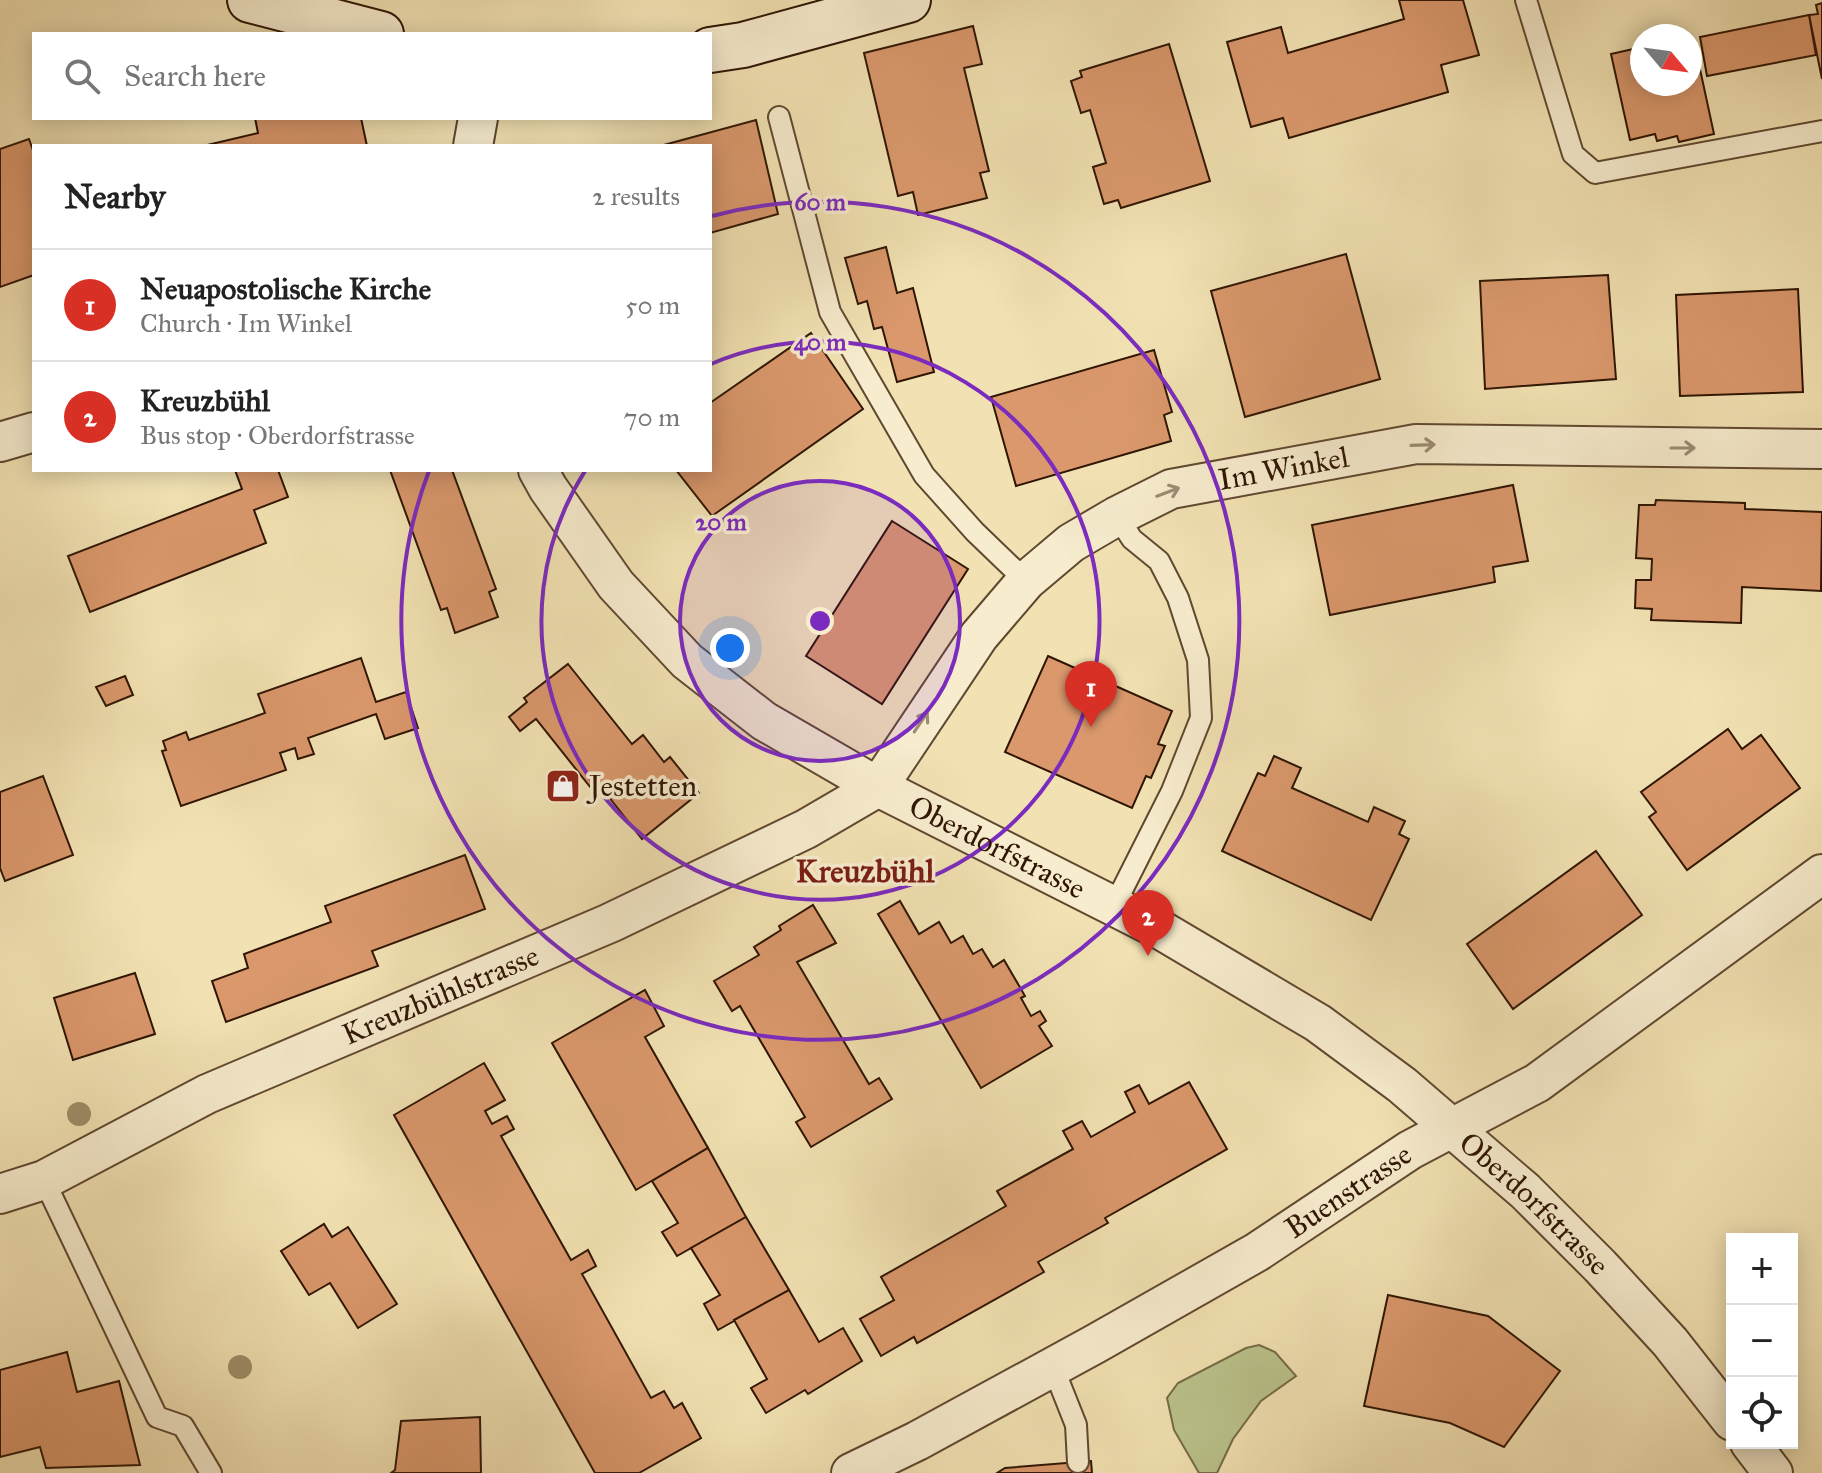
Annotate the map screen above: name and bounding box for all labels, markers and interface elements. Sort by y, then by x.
north arrow [1630,24,1702,96]
search box [32,32,712,120]
icon: search [60,54,104,98]
text: Search here [124,58,266,94]
text: Nearby [64,176,166,217]
text: 2 results [592,180,680,212]
text: 60 m [794,187,847,217]
text: Neuapostolische Kirche [140,271,431,307]
text: 1 [85,289,95,321]
text: 50 m [625,289,680,321]
text: Church · Im Winkel [140,307,352,339]
text: 40 m [794,327,847,357]
text: Kreuzbühl [140,383,270,419]
text: 2 [84,401,96,433]
text: 70 m [624,401,680,433]
text: Bus stop · Oberdorfstrasse [140,419,415,451]
one-way arrow [1409,437,1436,452]
street label: Im Winkel [1215,439,1352,498]
one-way arrow [1669,440,1696,456]
one-way arrow [1155,484,1180,498]
text: 20 m [695,507,747,537]
centre of rings [806,607,834,635]
your location [710,628,750,668]
pin: 1 [1065,661,1117,727]
one-way arrow [913,711,929,733]
shop icon: Jestetten [544,767,582,805]
place label: Jestetten [586,768,697,804]
street label: Oberdorfstrasse [903,788,1091,907]
district label: Kreuzbühl [796,852,936,891]
pin: 2 [1122,890,1174,956]
street label: Kreuzbühlstrasse [337,937,544,1053]
street label: Oberdorfstrasse [1452,1124,1617,1283]
street label: Buenstrasse [1278,1136,1418,1246]
map controls [1726,1233,1798,1449]
button: + [1726,1233,1798,1305]
button: − [1726,1305,1798,1377]
button: locate [1726,1377,1798,1449]

